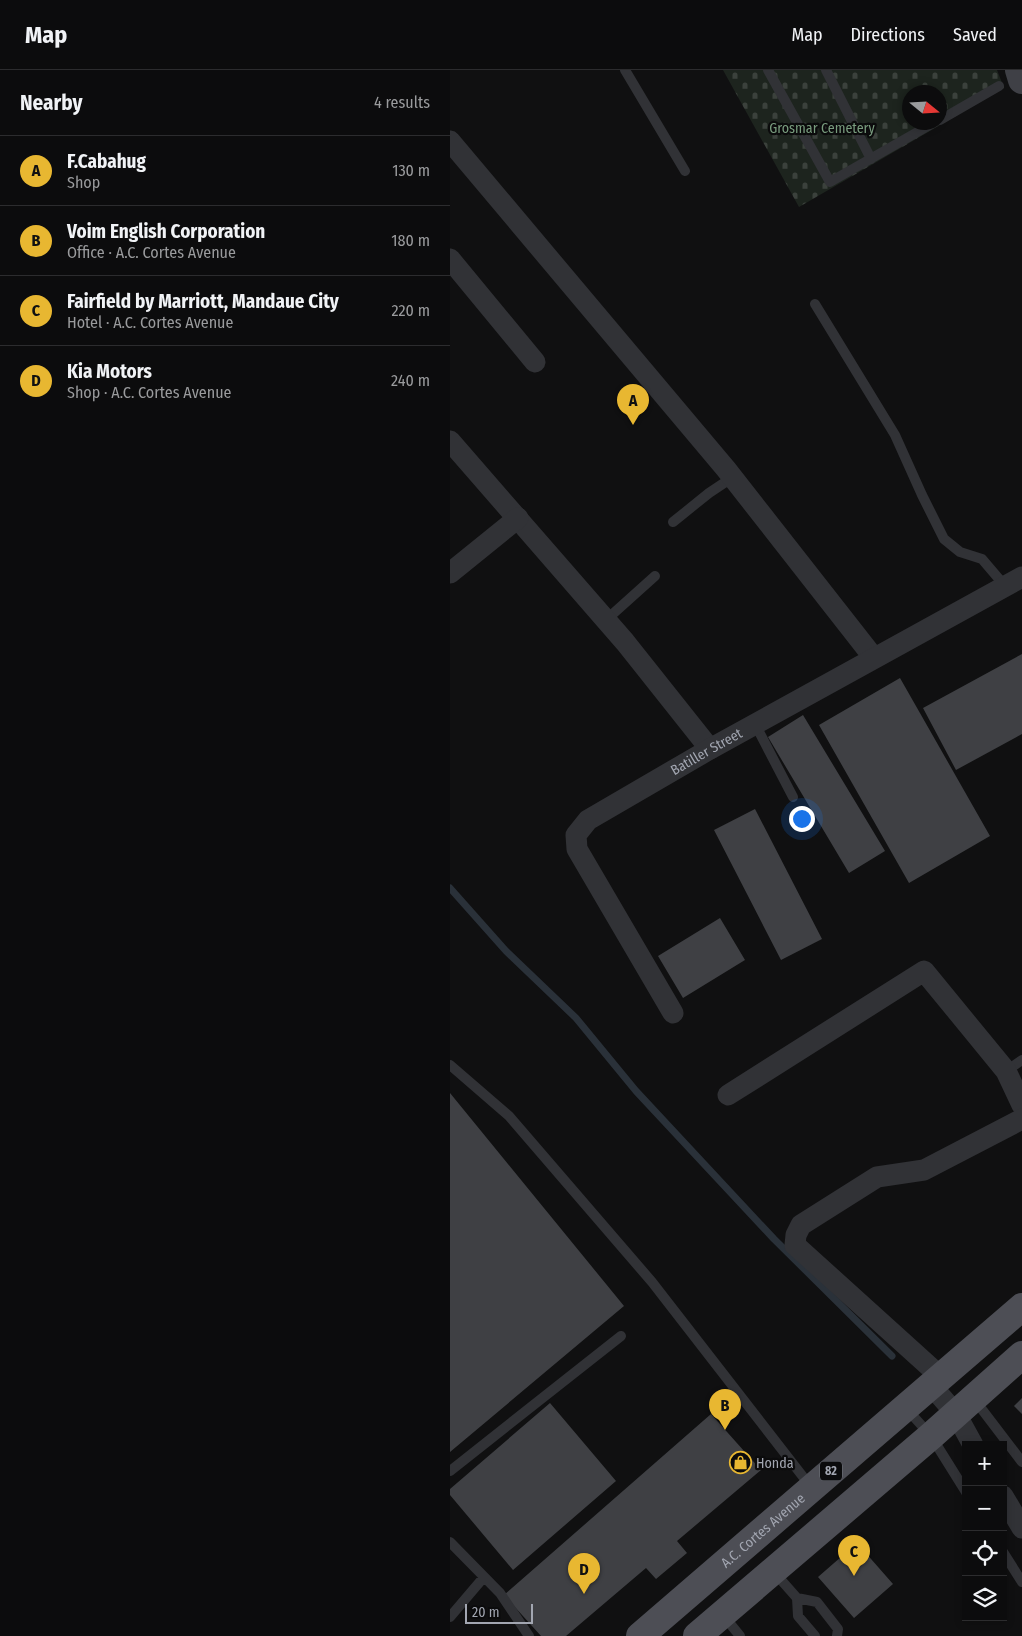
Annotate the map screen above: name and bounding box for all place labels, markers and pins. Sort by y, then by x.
pin: A [617,384,649,425]
pin: B [709,1389,741,1430]
shop icon: Honda [728,1451,752,1475]
place label: Honda [756,1455,794,1472]
pin: C [838,1535,870,1576]
pin: D [568,1553,600,1594]

